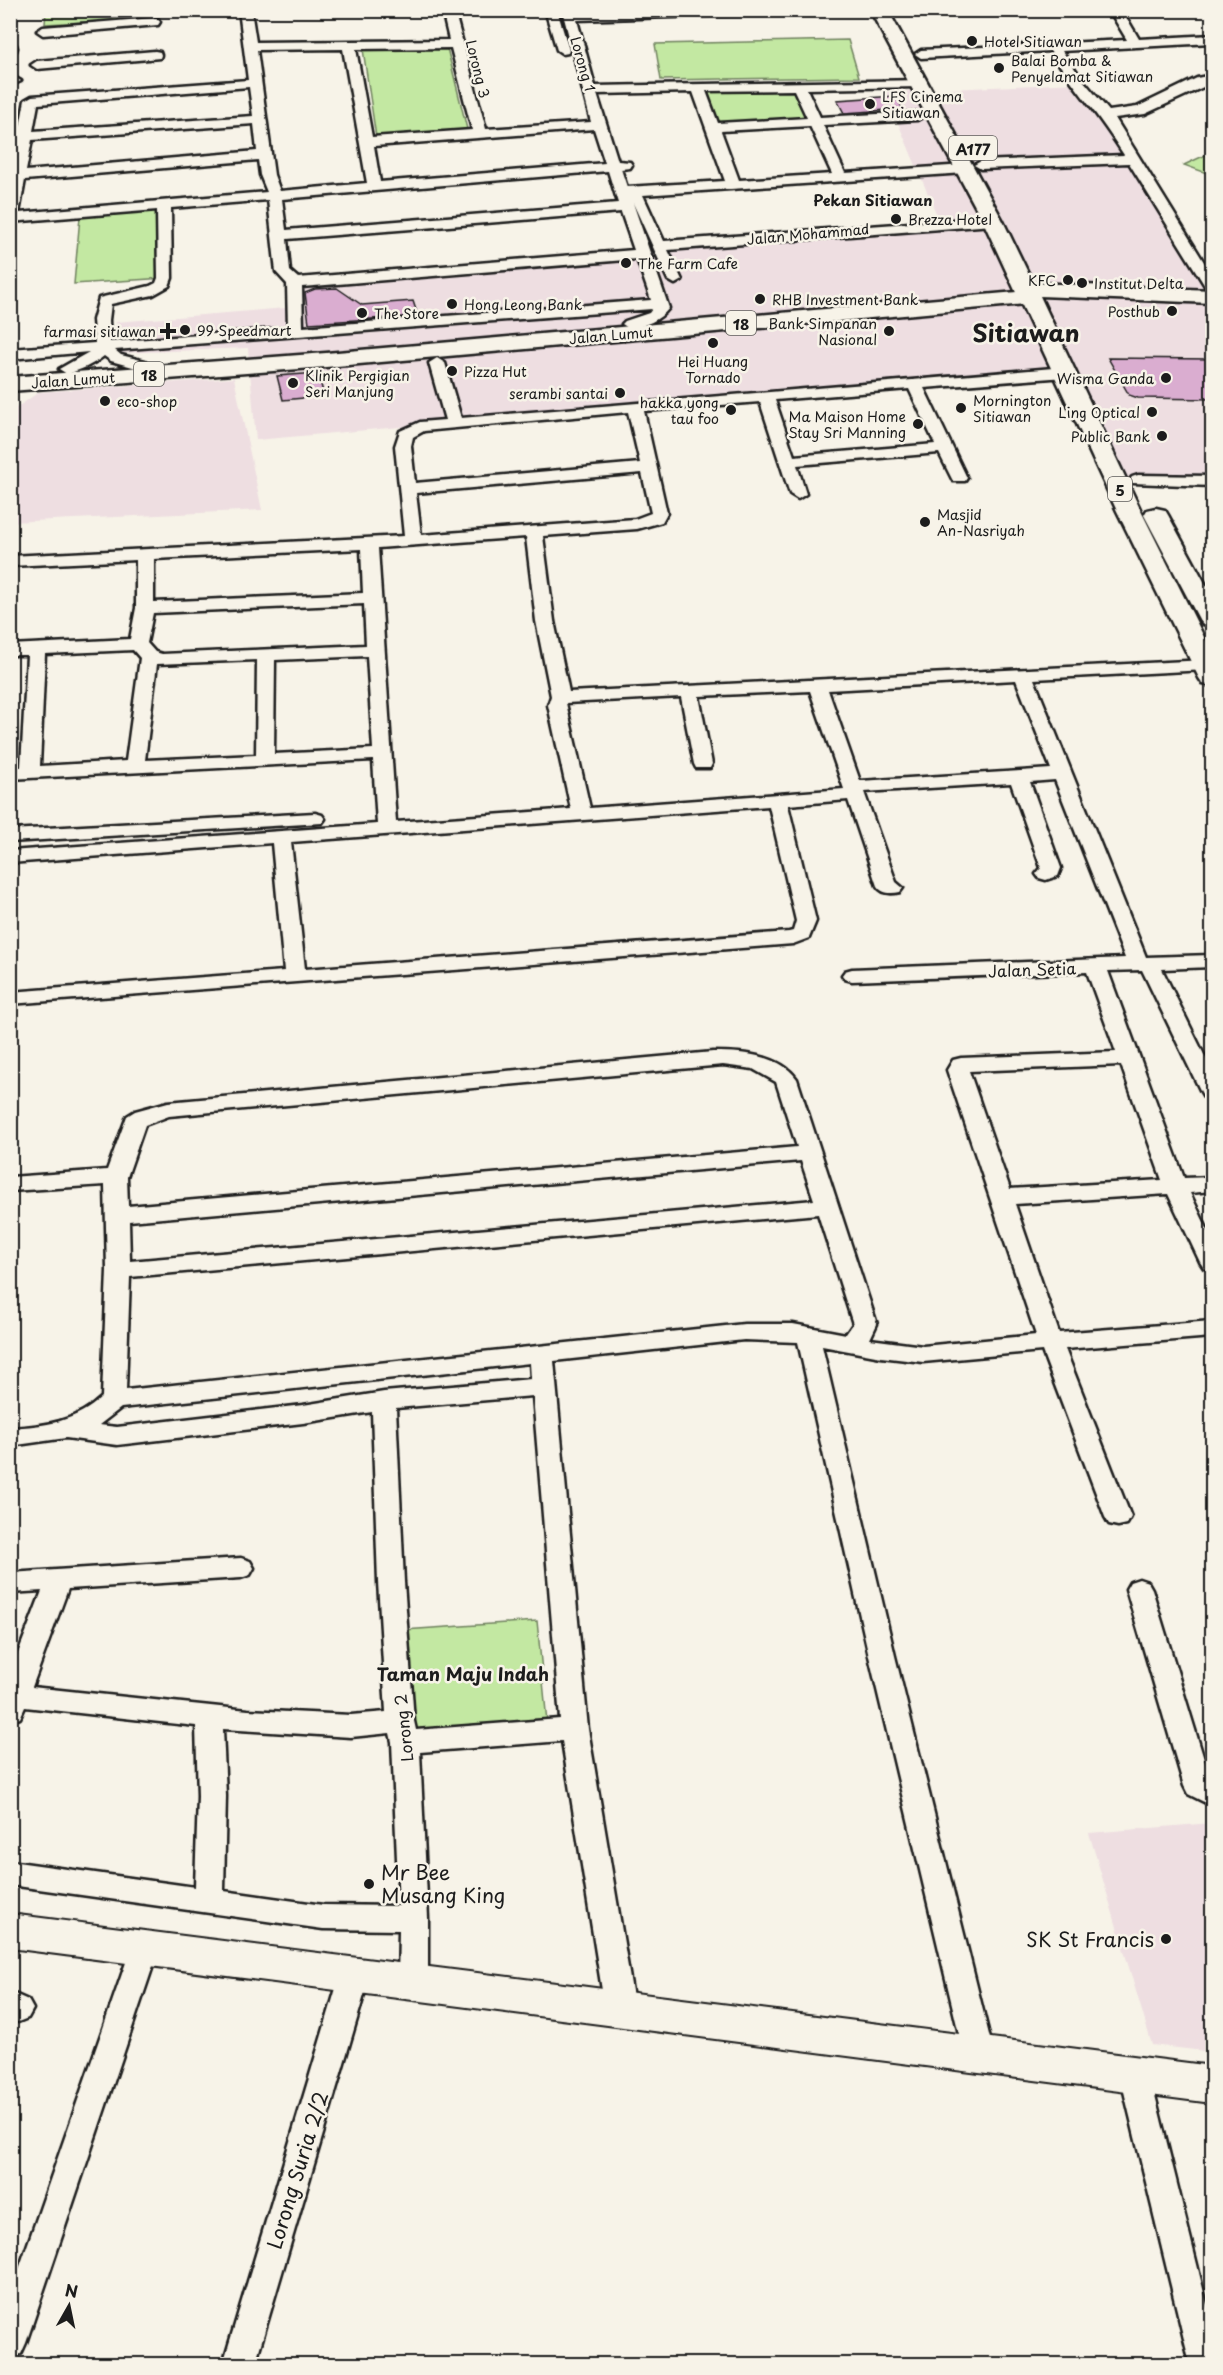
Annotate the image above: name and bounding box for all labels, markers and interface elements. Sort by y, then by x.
place label: Hotel Sitiawan [984,31,1082,52]
street label: Lorong 1 [565,34,601,94]
marker: Hotel Sitiawan [965,34,979,48]
street label: Lorong 3 [461,38,495,100]
place label: Balai Bomba & Penyelamat Sitiawan [1011,50,1153,87]
marker: Balai Bomba & Penyelamat Sitiawan [992,61,1006,75]
place label: LFS Cinema Sitiawan [882,86,963,123]
marker: LFS Cinema Sitiawan [863,97,877,111]
road number: A177 [949,136,997,160]
district label: Pekan Sitiawan [813,188,933,211]
place label: Brezza Hotel [908,209,992,230]
marker: Brezza Hotel [889,212,903,226]
street label: Jalan Mohammad [746,218,870,250]
place label: The Farm Cafe [638,253,738,274]
marker: The Farm Cafe [619,256,633,270]
place label: KFC [1028,270,1056,291]
marker: KFC [1061,273,1075,287]
place label: Institut Delta [1094,273,1184,294]
marker: Institut Delta [1075,276,1089,290]
place label: RHB Investment Bank [772,289,919,310]
marker: RHB Investment Bank [753,292,767,306]
place label: Hong Leong Bank [464,294,583,315]
marker: Hong Leong Bank [445,297,459,311]
place label: Posthub [1108,301,1160,322]
place label: The Store [374,303,439,324]
marker: Posthub [1165,304,1179,318]
marker: The Store [355,306,369,320]
road number: 18 [726,311,756,335]
place label: Bank Simpanan Nasional [768,313,877,350]
district label: Sitiawan [972,314,1080,350]
place label: 99 Speedmart [197,320,292,341]
place label: farmasi sitiawan [44,321,156,342]
street label: Jalan Lumut [568,321,654,349]
marker: 99 Speedmart [178,323,192,337]
marker: farmasi sitiawan [161,324,175,338]
marker: Bank Simpanan Nasional [882,324,896,338]
marker: Hei Huang Tornado [706,336,720,350]
place label: Hei Huang Tornado [678,351,748,388]
place label: Pizza Hut [464,361,527,382]
road number: 18 [134,362,164,386]
marker: Pizza Hut [445,364,459,378]
place label: Klinik Pergigian Seri Manjung [305,365,410,402]
street label: Jalan Lumut [30,367,116,393]
place label: Wisma Ganda [1057,368,1154,389]
marker: Wisma Ganda [1159,371,1173,385]
marker: Klinik Pergigian Seri Manjung [286,376,300,390]
place label: serambi santai [509,383,608,404]
marker: serambi santai [613,386,627,400]
place label: Mornington Sitiawan [973,390,1051,427]
place label: eco-shop [117,391,177,412]
place label: hakka yong tau foo [640,392,719,429]
marker: eco-shop [98,394,112,408]
marker: Mornington Sitiawan [954,401,968,415]
place label: Ling Optical [1058,402,1140,423]
marker: hakka yong tau foo [724,403,738,417]
marker: Ling Optical [1145,405,1159,419]
place label: Ma Maison Home Stay Sri Manning [788,406,906,443]
marker: Ma Maison Home Stay Sri Manning [911,417,925,431]
place label: Public Bank [1071,426,1150,447]
marker: Public Bank [1155,429,1169,443]
road number: 5 [1108,477,1132,501]
place label: Masjid An-Nasriyah [937,504,1025,541]
marker: Masjid An-Nasriyah [918,515,932,529]
street label: Jalan Setia [988,955,1077,983]
district label: Taman Maju Indah [377,1660,549,1687]
street label: Lorong 2 [388,1693,418,1763]
place label: Mr Bee Musang King [381,1857,505,1910]
marker: Mr Bee Musang King [362,1877,376,1891]
place label: SK St Francis [1026,1924,1154,1954]
marker: SK St Francis [1159,1932,1173,1946]
street label: Lorong Suria 2/2 [259,2087,335,2253]
north arrow [39,2276,99,2336]
text: N [63,2277,80,2303]

